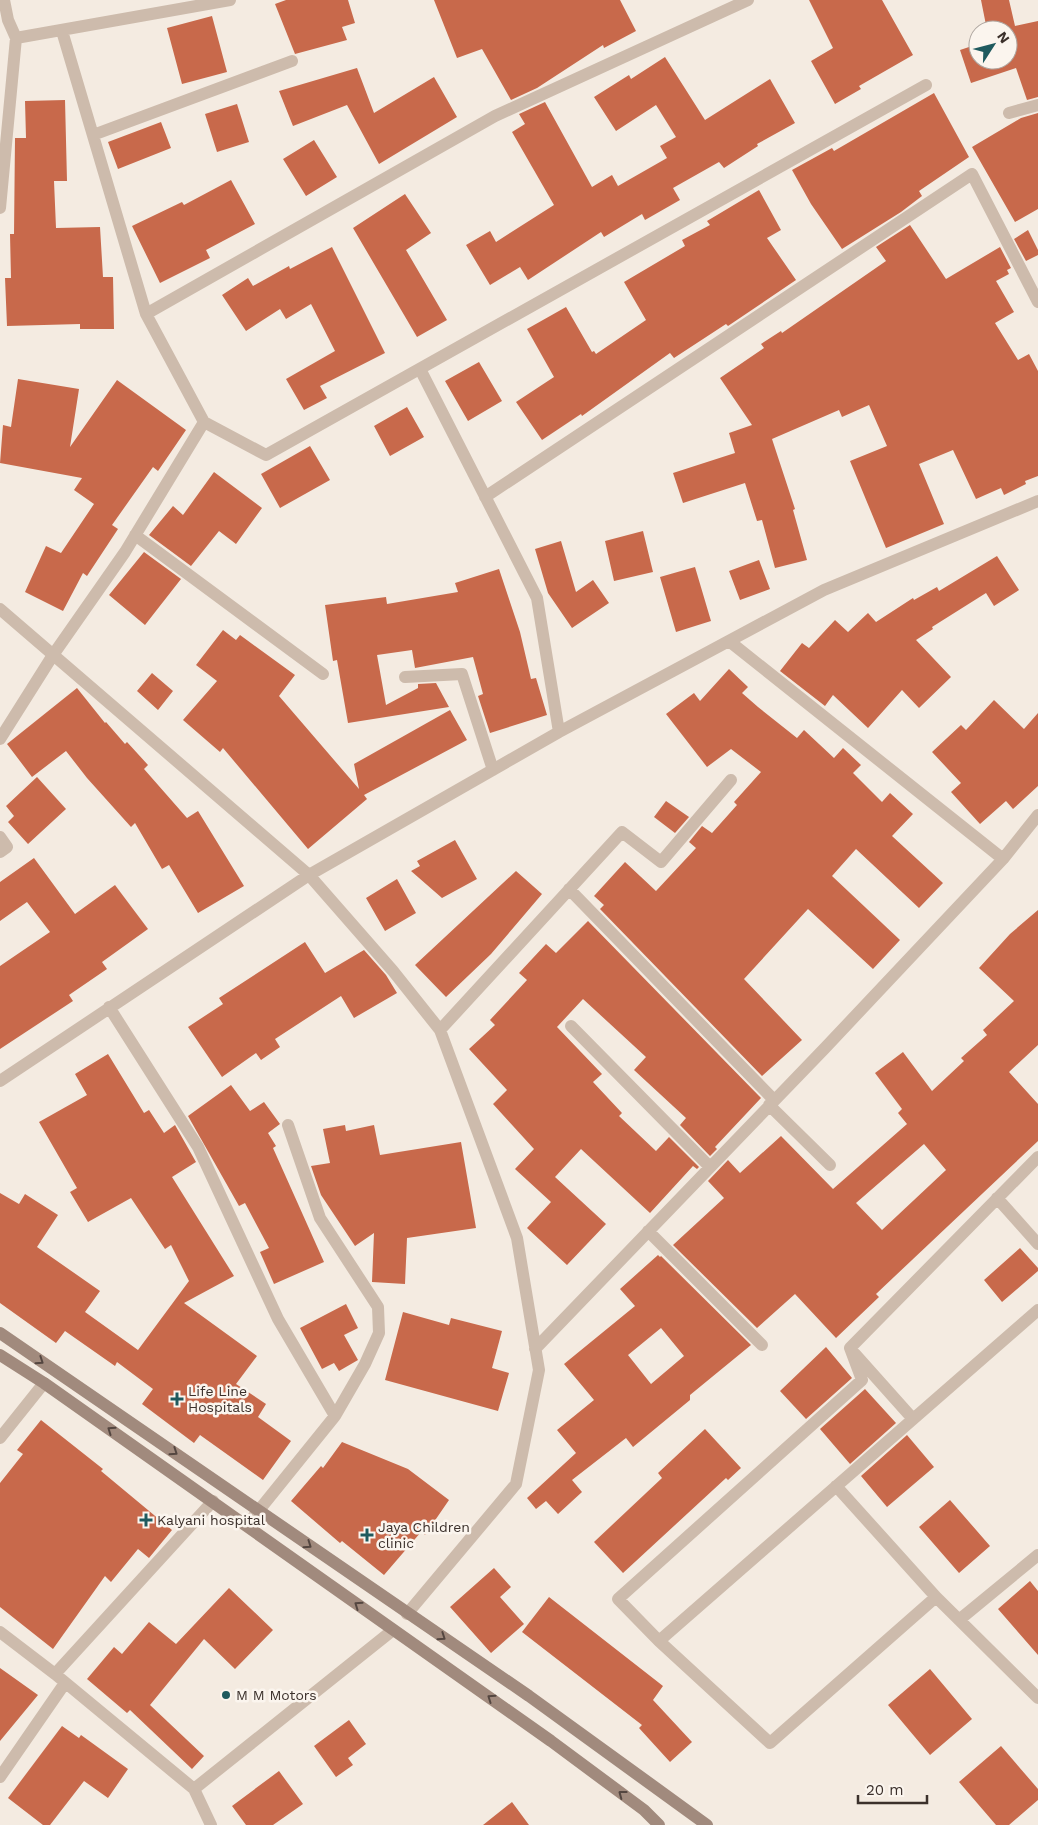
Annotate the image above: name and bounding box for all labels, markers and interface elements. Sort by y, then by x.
north arrow [968,20,1018,70]
text: N [994,28,1013,46]
one-way arrow [35,1355,44,1364]
place label: Life Line Hospitals [188,1383,252,1415]
marker: Life Line Hospitals [170,1392,184,1406]
one-way arrow [107,1427,117,1436]
one-way arrow [169,1446,178,1456]
place label: Kalyani hospital [157,1512,266,1528]
marker: Kalyani hospital [139,1513,153,1527]
place label: Jaya Children clinic [378,1519,470,1551]
marker: Jaya Children clinic [360,1528,374,1542]
one-way arrow [302,1539,312,1548]
one-way arrow [354,1602,364,1611]
one-way arrow [436,1631,445,1640]
place label: M M Motors [236,1687,317,1703]
marker: M M Motors [220,1689,232,1701]
one-way arrow [487,1695,497,1704]
scale bar [858,1772,927,1804]
text: 20 m [866,1781,904,1799]
one-way arrow [619,1791,628,1799]

